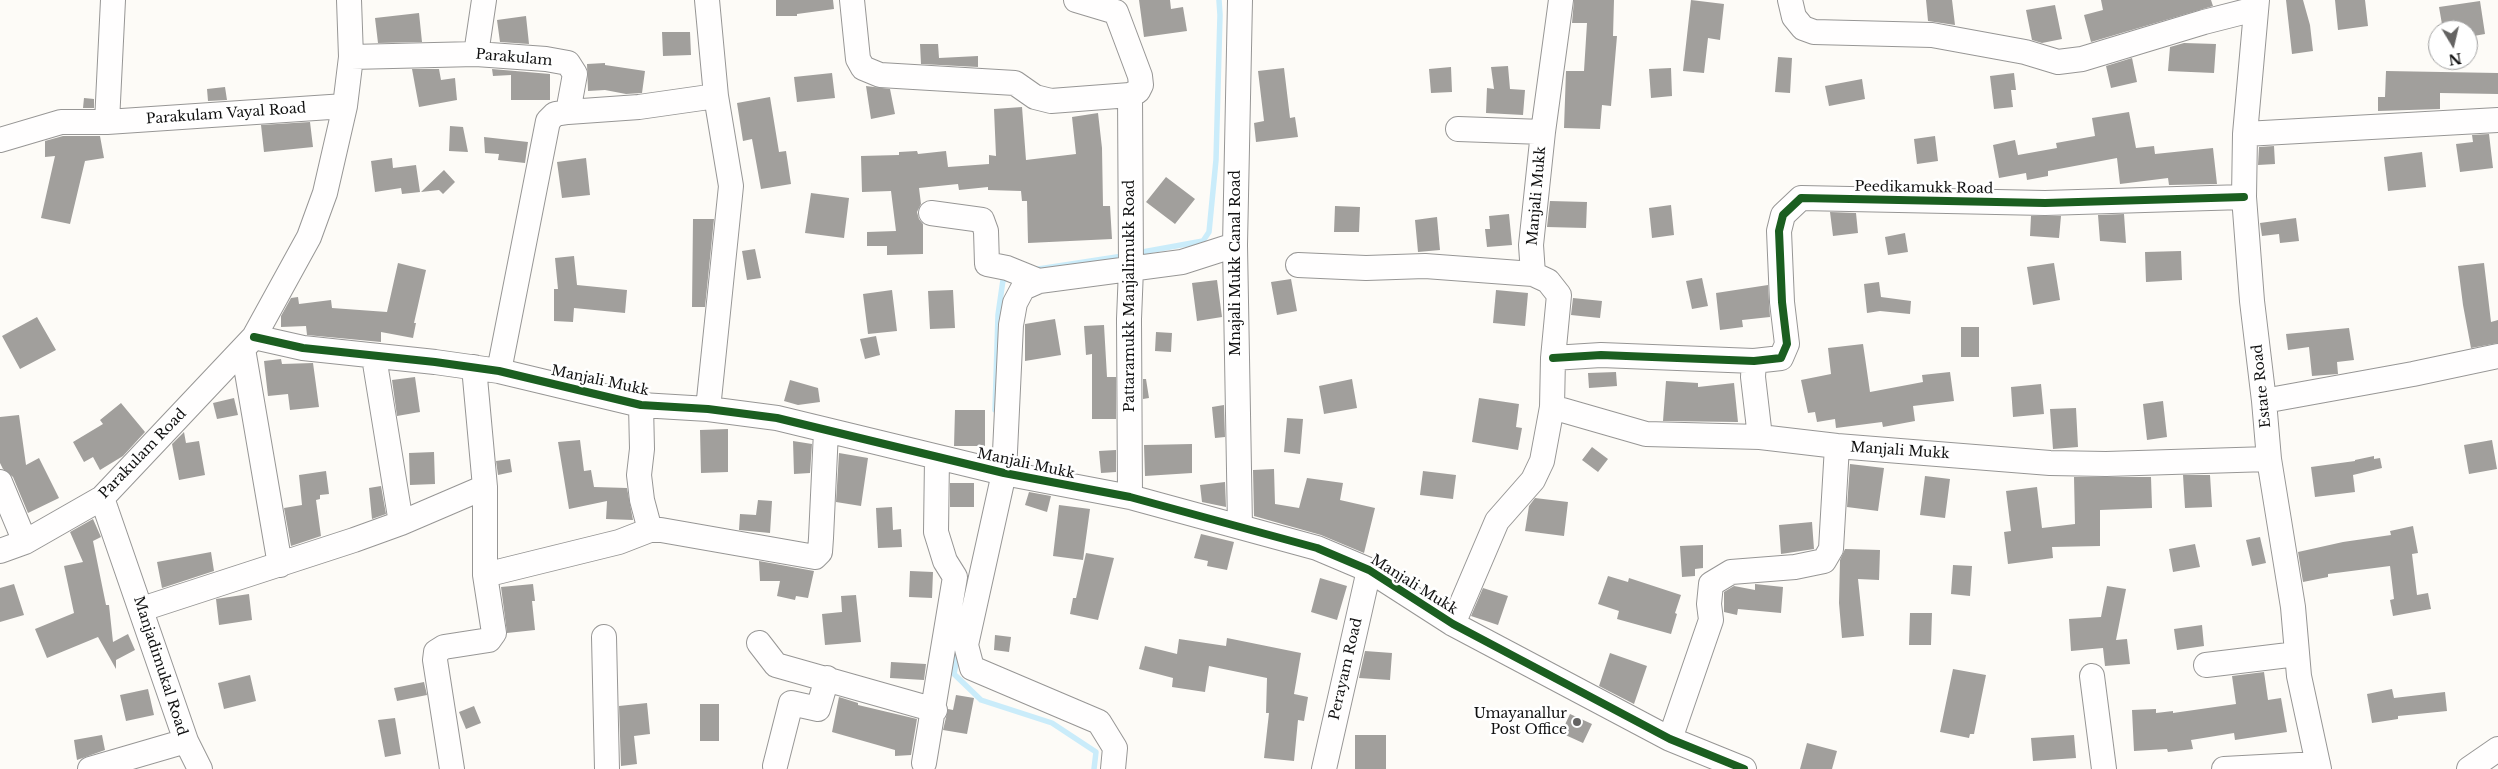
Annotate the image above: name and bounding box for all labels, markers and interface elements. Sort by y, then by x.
north arrow [2428,20,2478,70]
street label: Parakulam [475,46,553,70]
text: N [2447,49,2463,69]
street label: Parakulam Vayal Road [145,100,307,128]
street label: Manjali Mukk [1524,146,1550,246]
street label: Mnajali Mukk Canal Road [1228,170,1244,356]
street label: Peedikamukk Road [1854,178,1994,198]
street label: Pattaramukk Manjalimukk Road [1122,180,1138,412]
street label: Estate Road [2249,343,2275,429]
street label: Manjali Mukk [550,362,650,400]
street label: Parakulam Road [96,406,190,502]
street label: Manjali Mukk [1850,439,1950,463]
street label: Manjali Mukk [976,445,1076,483]
street label: Manjali Mukk [1367,551,1461,619]
street label: Manjadimukal Road [130,594,190,738]
street label: Perayam Road [1326,616,1366,722]
place label: Umayanallur Post Office [1474,706,1567,739]
marker: Umayanallur Post Office [1571,716,1583,728]

